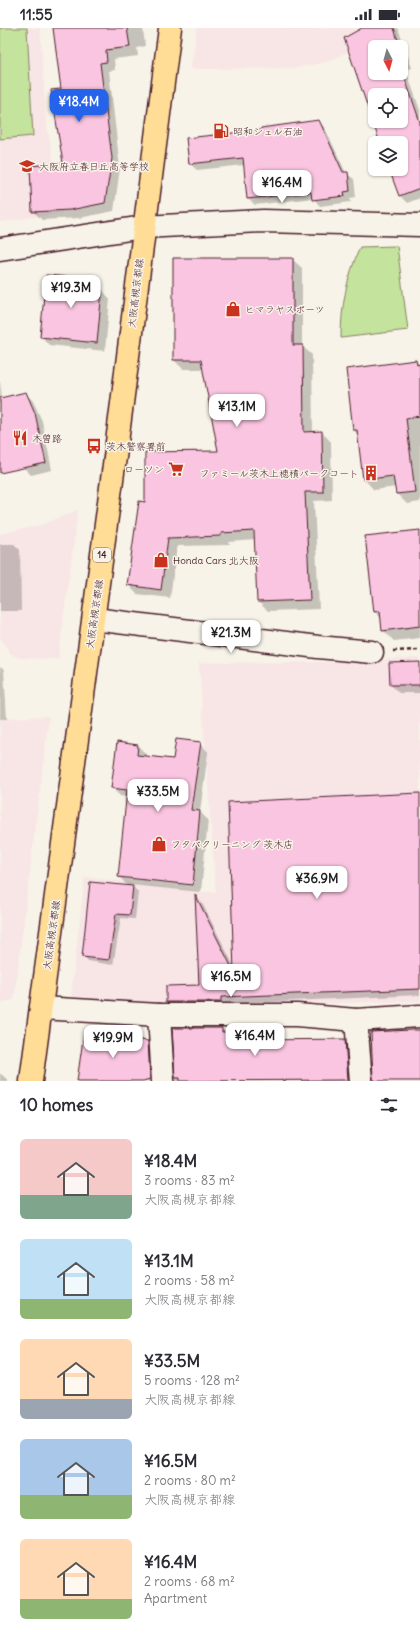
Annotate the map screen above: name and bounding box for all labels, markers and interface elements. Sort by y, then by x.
text: 11:55 [20,5,53,24]
north arrow [368,40,408,80]
map controls [368,40,408,176]
button: locate [368,88,408,128]
pin: ¥18.4M [46,89,112,123]
text: ¥18.4M [59,93,99,110]
fuel station icon: 昭和シェル石油 [212,122,230,140]
place label: 昭和シェル石油 [233,125,303,138]
button: layers [368,136,408,176]
school or university icon: 大阪府立春日丘高等学校 [18,157,36,175]
place label: 大阪府立春日丘高等学校 [39,160,149,173]
pin: ¥16.4M [249,170,315,204]
text: ¥16.4M [262,174,302,191]
street label: 大阪高槻京都線 [125,258,146,329]
pin: ¥19.3M [38,275,104,309]
text: ¥19.3M [51,279,91,296]
shop icon: ヒマラヤスポーツ [224,300,242,318]
place label: ヒマラヤスポーツ [245,303,325,316]
pin: ¥13.1M [204,394,270,428]
text: ¥13.1M [218,398,256,415]
restaurant icon: 木曽路 [11,429,29,447]
place label: 木曽路 [32,432,62,445]
bus stop icon: 茨木警察署前 [85,437,103,455]
place label: 茨木警察署前 [106,440,166,453]
supermarket icon: ローソン [167,460,185,478]
place label: ローソン [124,463,164,476]
building icon: ファミール茨木上穂積パークコート [362,464,380,482]
place label: ファミール茨木上穂積パークコート [200,467,359,480]
road number: 14 [93,548,111,562]
shop icon: Honda Cars 北大阪 [152,551,170,569]
place label: Honda Cars 北大阪 [173,554,259,567]
street label: 大阪高槻京都線 [83,579,106,650]
pin: ¥21.3M [198,620,264,654]
text: ¥21.3M [211,624,251,641]
pin: ¥33.5M [125,779,191,813]
text: ¥33.5M [136,783,180,800]
shop icon: フタバクリーニング 茨木店 [150,835,168,853]
place label: フタバクリーニング 茨木店 [171,838,293,851]
pin: ¥36.9M [284,866,350,900]
text: ¥36.9M [295,870,339,887]
street label: 大阪高槻京都線 [40,900,63,971]
pin: ¥16.5M [198,964,264,998]
text: ¥16.5M [211,968,252,985]
pin: ¥16.4M [222,1023,288,1057]
pin: ¥19.9M [80,1025,146,1059]
text: ¥16.4M [235,1027,275,1044]
text: ¥19.9M [93,1029,133,1046]
text: 10 homes [20,1094,93,1116]
icon: filters [378,1094,400,1116]
text: ¥18.4M [144,1150,197,1172]
icon: home [52,1155,100,1203]
text: 3 rooms · 83 m² [144,1172,235,1189]
text: 大阪高槻京都線 [144,1191,235,1208]
text: ¥13.1M [144,1250,194,1272]
icon: home [52,1255,100,1303]
text: 2 rooms · 58 m² [144,1272,235,1289]
text: 大阪高槻京都線 [144,1291,235,1308]
text: ¥33.5M [144,1350,200,1372]
icon: home [52,1355,100,1403]
text: 5 rooms · 128 m² [144,1372,240,1389]
text: 大阪高槻京都線 [144,1391,235,1408]
text: ¥16.5M [144,1450,198,1472]
icon: home [52,1455,100,1503]
text: 2 rooms · 80 m² [144,1472,236,1489]
text: 大阪高槻京都線 [144,1491,235,1508]
text: ¥16.4M [144,1551,197,1573]
icon: home [52,1555,100,1603]
text: 2 rooms · 68 m² [144,1573,235,1590]
text: Apartment [144,1590,207,1607]

